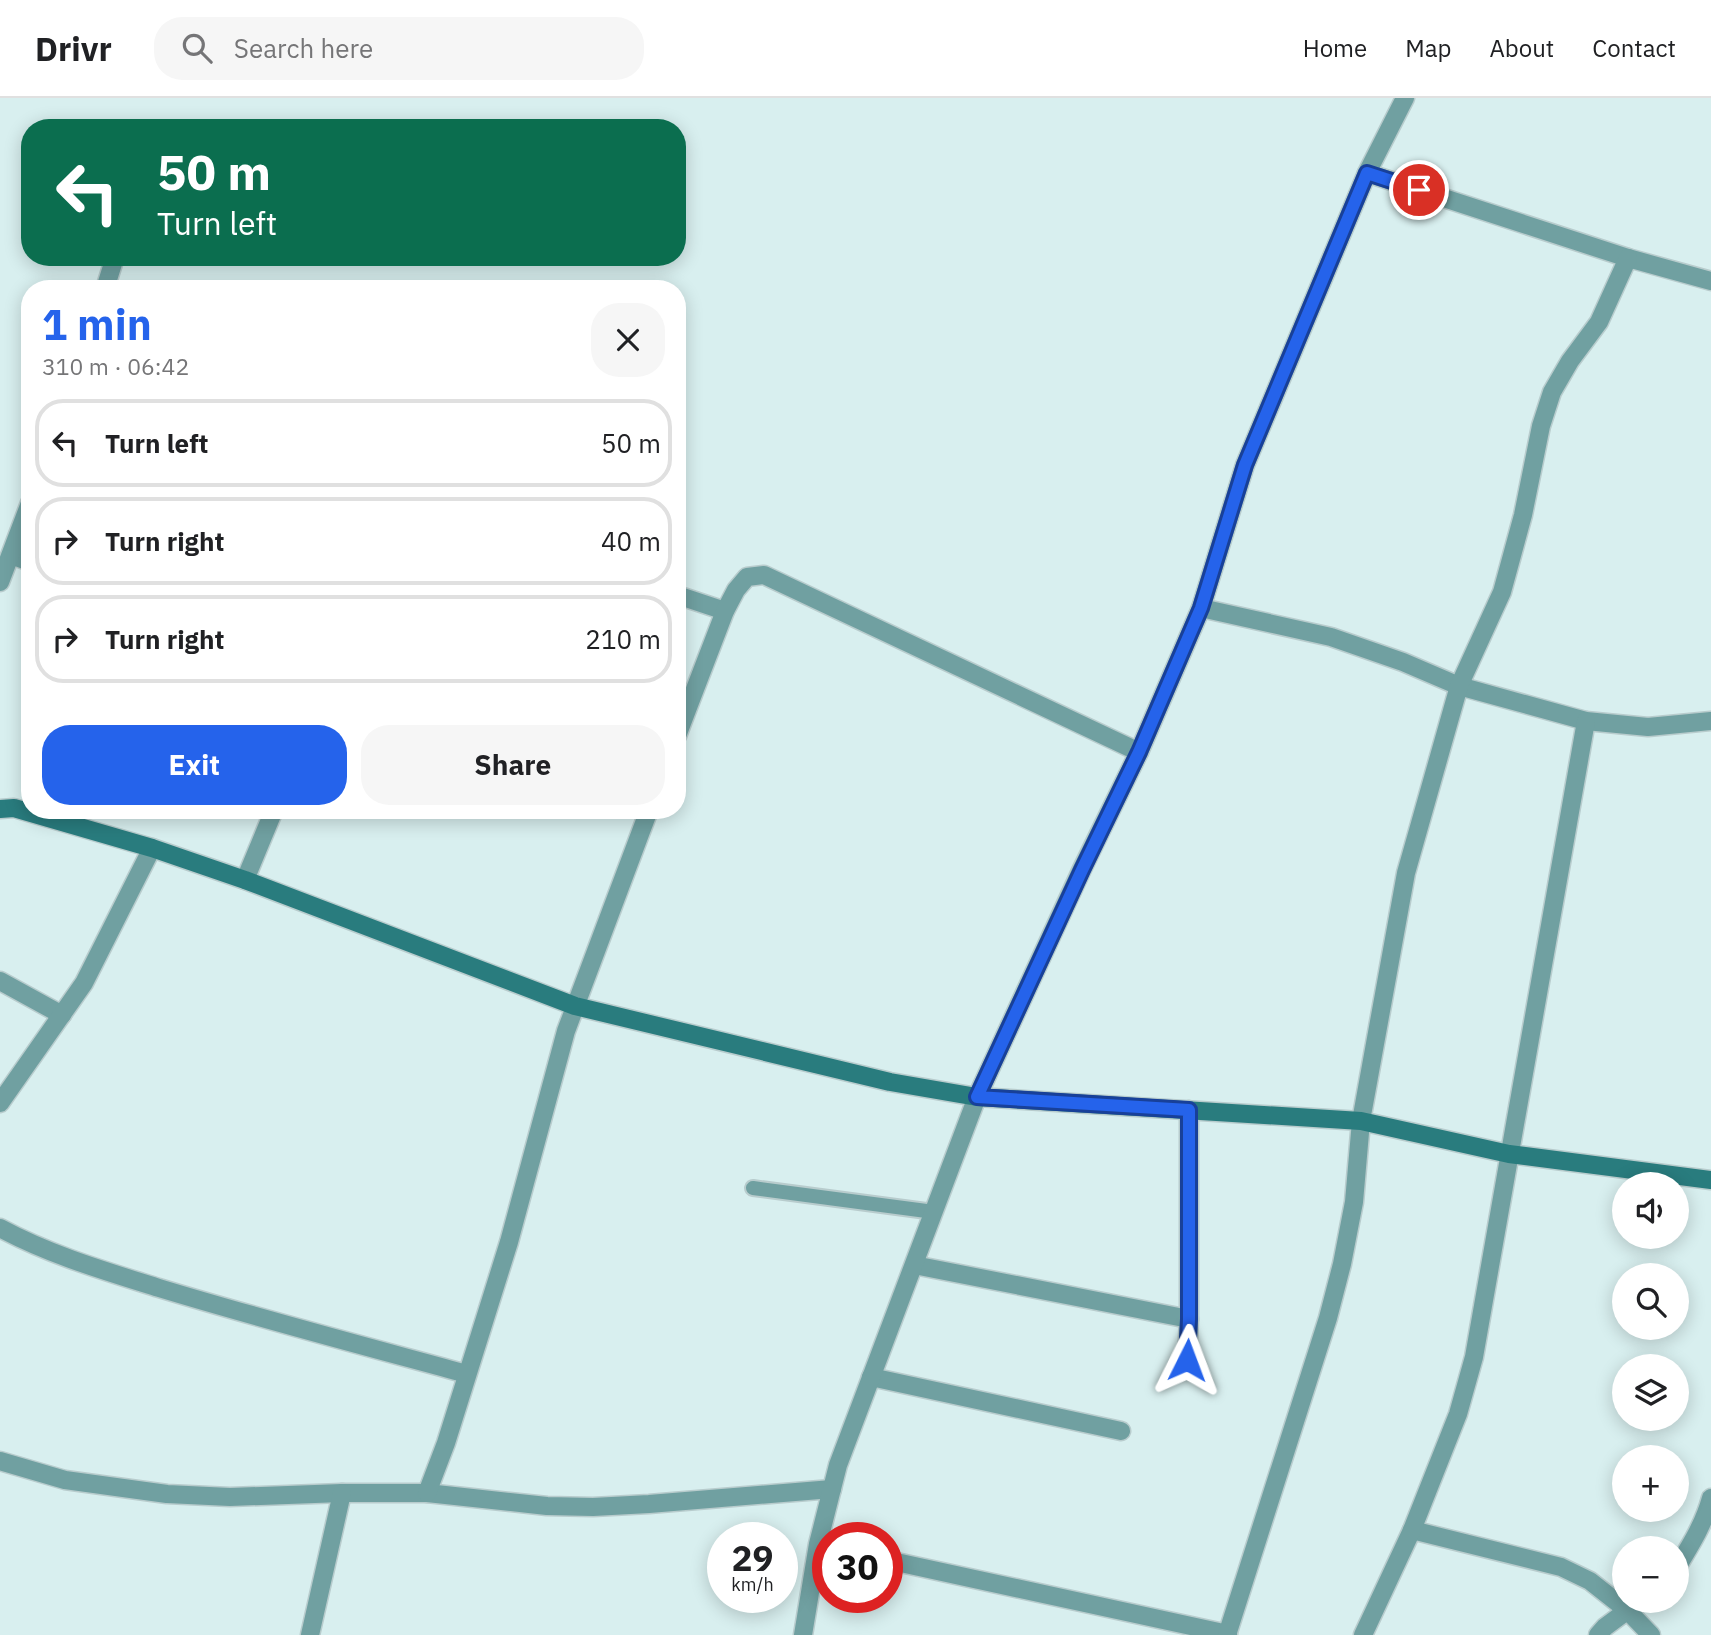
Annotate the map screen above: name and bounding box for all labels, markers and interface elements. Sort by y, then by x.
search box [154,17,644,80]
text: Drivr [35,27,112,70]
icon: search [178,29,216,67]
text: Search here [234,31,373,65]
text: Home [1303,32,1367,64]
text: Map [1405,32,1451,64]
text: About [1489,32,1554,64]
text: Contact [1592,32,1676,64]
text: 50 m [157,140,271,203]
icon: left [42,147,133,238]
pin [1389,160,1449,220]
icon: arrive [1400,171,1438,209]
text: Turn left [157,202,277,244]
text: 1 min [42,297,152,352]
button: close [591,303,665,377]
text: 310 m · 06:42 [42,351,189,381]
icon: left [46,424,84,462]
text: Turn left [105,426,208,460]
text: 50 m [601,426,661,460]
icon: right [46,522,84,560]
text: Turn right [105,524,224,558]
text: 40 m [601,524,661,558]
icon: right [46,620,84,658]
text: Turn right [105,622,224,656]
text: 210 m [585,622,661,656]
button: Exit [42,725,347,805]
button: Share [361,725,665,805]
map controls [1612,1172,1689,1613]
button: sound [1612,1172,1689,1249]
button: search [1612,1263,1689,1340]
position arrow [1150,1323,1224,1397]
button: layers [1612,1354,1689,1431]
button: + [1612,1445,1689,1522]
speed limit sign: 30 [812,1522,903,1613]
text: 29 [731,1535,774,1581]
button: − [1612,1536,1689,1613]
text: km/h [731,1573,774,1596]

